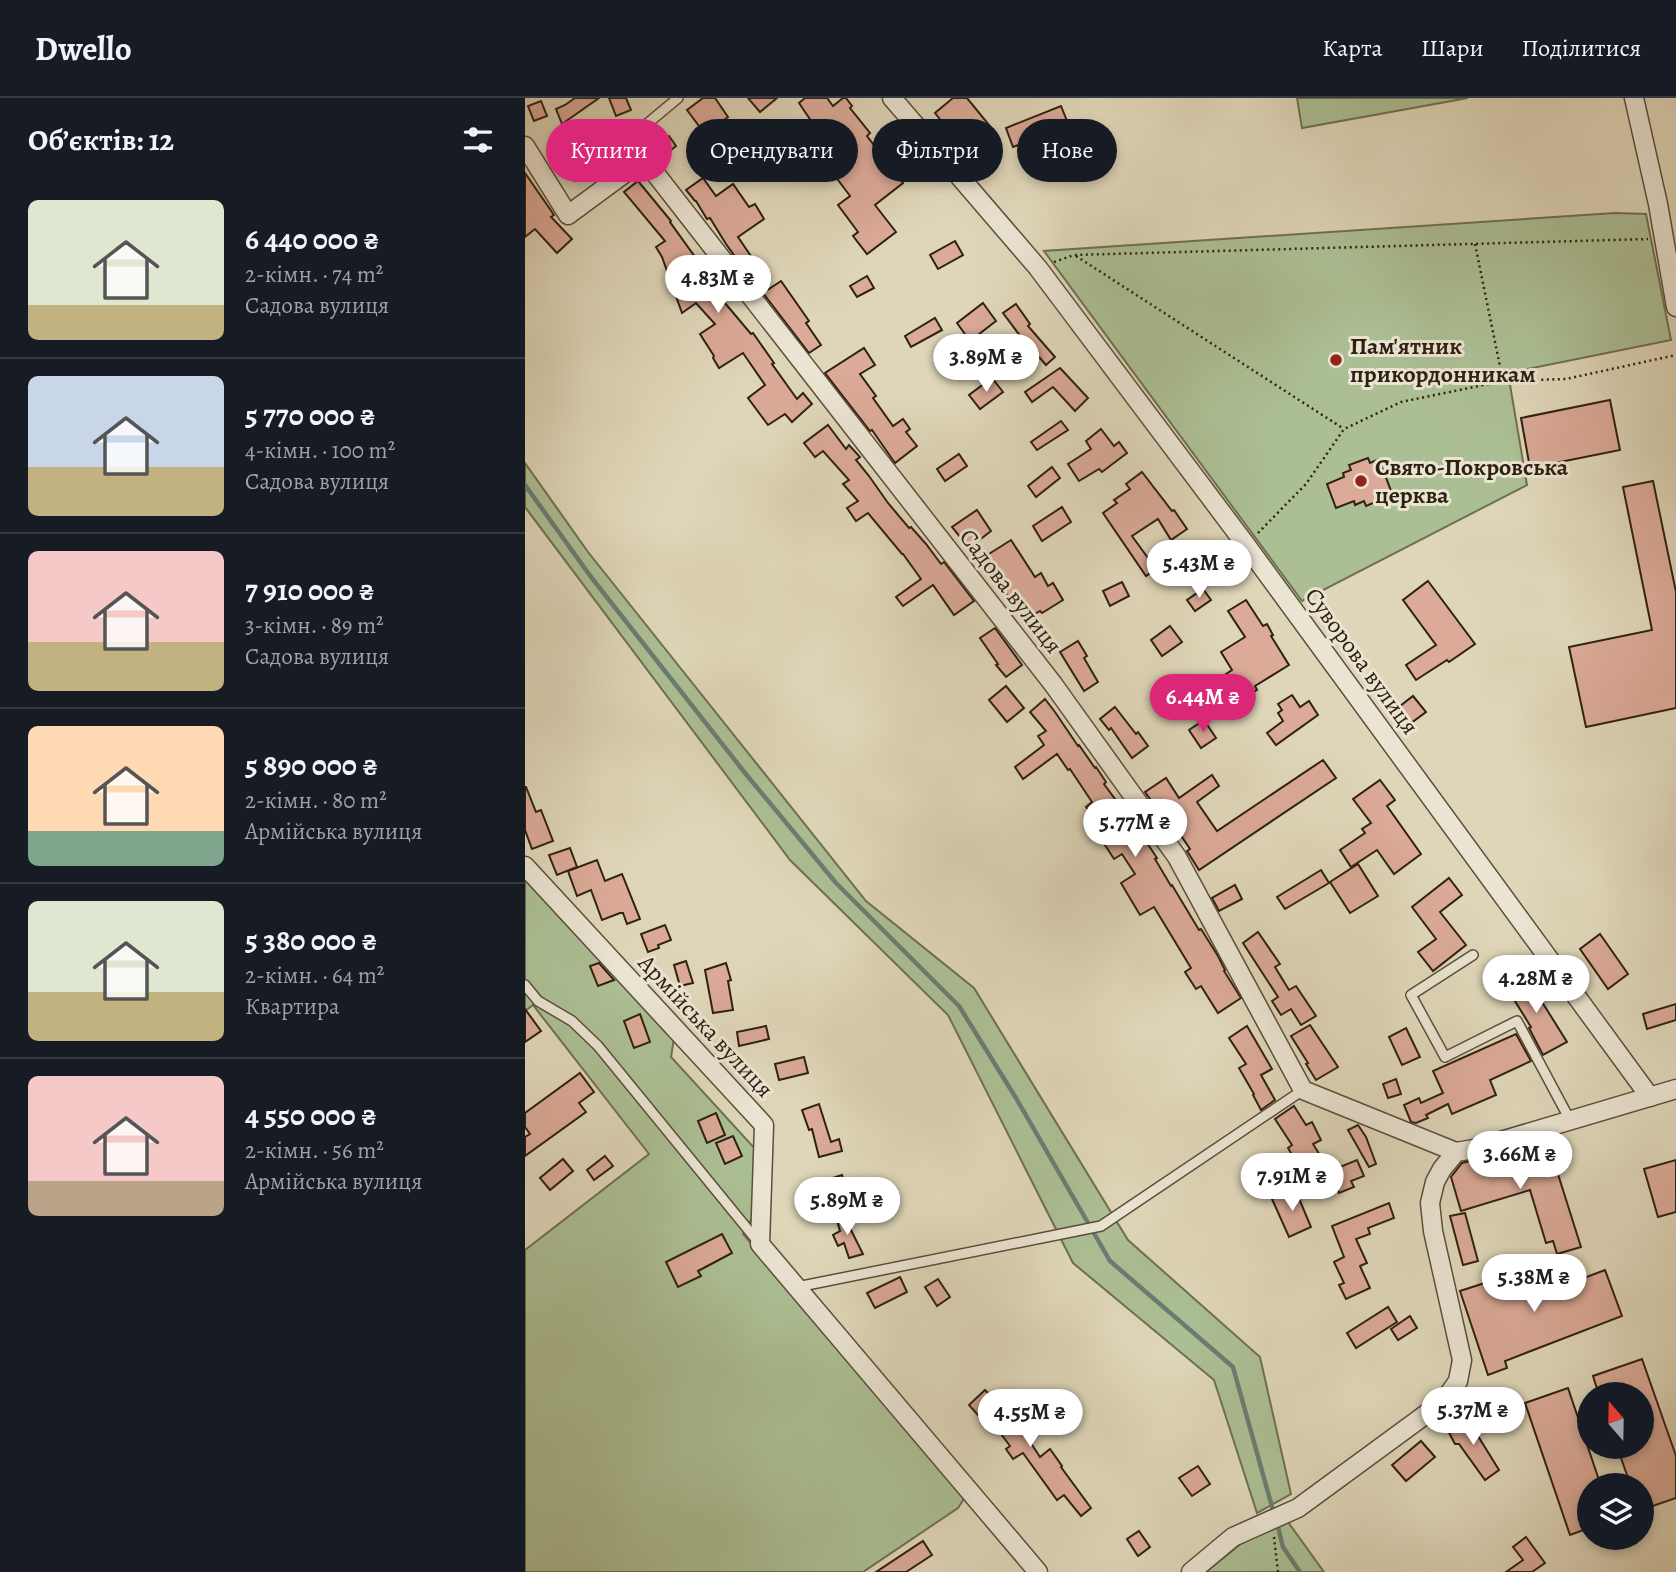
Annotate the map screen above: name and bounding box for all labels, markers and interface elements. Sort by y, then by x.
text: Dwello [35,26,132,71]
text: Карта [1322,32,1383,64]
text: Шари [1421,32,1484,64]
text: Поділитися [1522,32,1641,64]
chip: Купити [546,119,672,182]
chip: Орендувати [686,119,858,182]
chip: Фільтри [872,119,1003,182]
chip: Нове [1017,119,1117,182]
text: Об’єктів: 12 [28,120,174,160]
icon: filters [459,121,497,159]
text: 6 440 000 ₴ [245,219,379,259]
icon: home [84,228,168,312]
pin: 4.83M ₴ [653,256,783,315]
text: 2-кімн. · 74 m² [245,259,383,290]
text: 4.83M ₴ [681,262,755,293]
text: Садова вулиця [245,290,389,321]
place label: Пам'ятник прикордонникам [1350,330,1536,390]
pin: 3.89M ₴ [921,334,1051,394]
text: 3.89M ₴ [949,341,1023,372]
marker: Пам'ятник прикордонникам [1328,352,1344,368]
text: 5 770 000 ₴ [245,395,376,435]
icon: home [84,404,168,488]
text: 4-кімн. · 100 m² [245,435,395,466]
place label: Свято-Покровська церква [1375,451,1569,511]
text: Садова вулиця [245,466,389,497]
marker: Свято-Покровська церква [1353,473,1369,489]
street label: Садова вулиця [952,522,1070,660]
pin: 5.43M ₴ [1134,540,1264,600]
text: 5.43M ₴ [1163,547,1235,578]
text: 7 910 000 ₴ [245,570,375,610]
icon: home [84,579,168,663]
street label: Суворова вулиця [1298,581,1426,741]
text: 3-кімн. · 89 m² [245,610,384,641]
text: Садова вулиця [245,641,389,672]
pin: 6.44M ₴ [1138,674,1268,734]
text: 6.44M ₴ [1166,681,1240,712]
text: 5 890 000 ₴ [245,745,378,785]
icon: home [84,754,168,838]
text: 2-кімн. · 80 m² [245,785,387,816]
pin: 5.77M ₴ [1070,800,1200,859]
text: 5.77M ₴ [1099,806,1171,837]
text: Армійська вулиця [245,816,422,847]
text: 5 380 000 ₴ [245,920,377,960]
icon: home [84,929,168,1013]
street label: Армійська вулиця [631,947,781,1105]
pin: 4.28M ₴ [1471,956,1601,1015]
text: 2-кімн. · 64 m² [245,960,384,991]
text: 4.28M ₴ [1498,962,1574,993]
text: Квартира [245,991,340,1022]
text: 4 550 000 ₴ [245,1095,377,1135]
icon: home [84,1104,168,1188]
pin: 3.66M ₴ [1455,1132,1585,1191]
text: 2-кімн. · 56 m² [245,1135,384,1166]
text: 3.66M ₴ [1483,1138,1557,1169]
pin: 7.91M ₴ [1227,1154,1357,1213]
text: 7.91M ₴ [1257,1160,1327,1191]
text: Армійська вулиця [245,1166,422,1197]
pin: 5.89M ₴ [782,1178,912,1237]
text: 5.89M ₴ [810,1184,884,1215]
pin: 5.38M ₴ [1469,1254,1599,1314]
text: 5.38M ₴ [1498,1261,1570,1292]
north arrow [1577,1382,1654,1460]
map controls [1577,1382,1654,1550]
pin: 5.37M ₴ [1408,1388,1538,1447]
pin: 4.55M ₴ [965,1390,1095,1449]
text: 5.37M ₴ [1437,1394,1509,1425]
text: 4.55M ₴ [994,1396,1066,1427]
button: layers [1577,1473,1654,1550]

